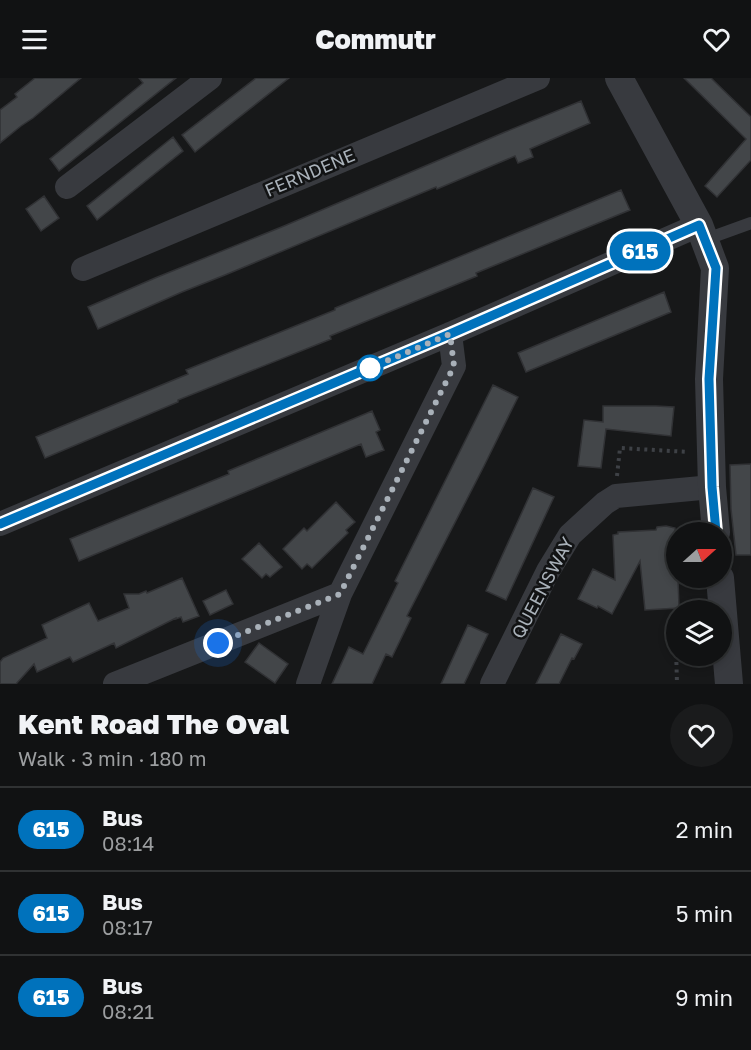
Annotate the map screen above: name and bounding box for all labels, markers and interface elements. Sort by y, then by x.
icon: menu [18,23,51,56]
text: Commutr [315,23,436,55]
icon: heart [700,23,733,56]
street label: FERNDENE [261,143,358,201]
line badge: 615 [606,232,674,270]
text: 615 [622,238,658,264]
unlabelled marker [357,355,383,381]
north arrow [666,522,732,588]
map controls [666,522,732,666]
street label: QUEENSWAY [506,533,578,642]
button: layers [666,600,732,666]
your location [203,628,233,658]
button: heart [670,704,733,767]
text: Kent Road The Oval [18,707,289,740]
text: Walk · 3 min · 180 m [18,746,206,770]
text: Bus [102,804,143,831]
text: 615 [33,816,69,842]
text: 2 min [676,816,733,843]
text: 08:14 [102,831,155,855]
text: Bus [102,888,143,915]
text: 615 [33,900,69,926]
text: 5 min [676,900,733,927]
text: 08:17 [102,915,153,939]
text: Bus [102,972,143,999]
text: 615 [33,984,69,1010]
text: 9 min [675,984,733,1011]
text: 08:21 [102,999,154,1023]

